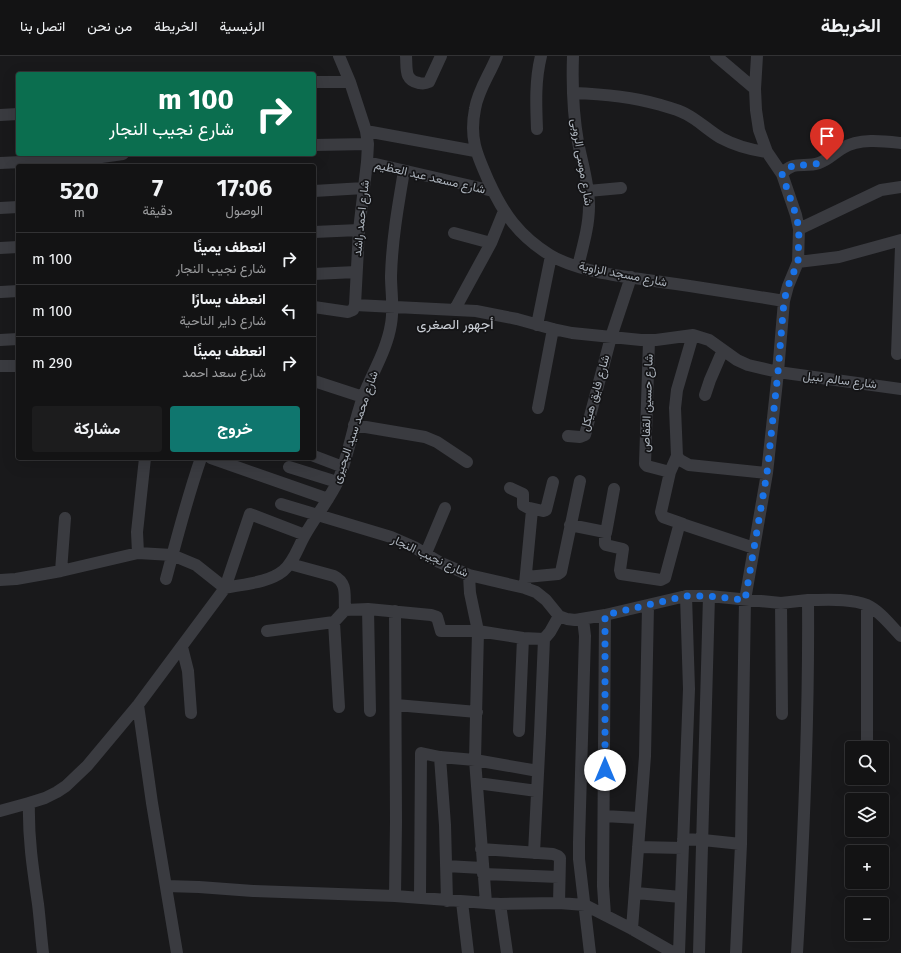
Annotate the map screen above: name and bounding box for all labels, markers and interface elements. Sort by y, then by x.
text: الخريطة [821,14,881,37]
text: اتصل بنا [20,18,65,35]
text: من نحن [87,18,132,35]
text: الخريطة [154,18,197,35]
text: الرئيسية [219,18,265,35]
text: 100 m [158,83,234,116]
icon: right [248,88,300,140]
street label: شارع موسى الروبى [566,117,596,207]
text: شارع نجيب النجار [109,118,234,140]
pin [810,119,844,160]
icon: arrive [816,125,838,147]
street label: شارع مسعد عبد العظيم [373,157,487,199]
text: 7 [152,174,163,202]
text: 17:06 [216,174,272,202]
text: 520 [60,177,99,205]
street label: شارع احمد راشد [350,179,374,257]
text: دقيقة [143,203,173,218]
text: الوصول [226,203,263,218]
text: m [74,205,85,220]
text: انعطف يمينًا [193,238,266,256]
icon: right [278,248,300,270]
text: 100 m [32,250,72,268]
street label: شارع مسجد الزاوية [577,259,668,291]
text: شارع نجيب النجار [176,261,266,276]
text: انعطف يسارًا [191,290,266,308]
icon: left [278,300,300,322]
text: 100 m [32,302,72,320]
text: شارع داير الناحية [180,313,266,328]
district label: أجهور الصغرى [417,316,493,333]
text: انعطف يمينًا [193,342,266,360]
icon: right [278,352,300,374]
street label: شارع فايق هيكل [577,353,615,433]
text: 290 m [32,354,72,372]
street label: شارع حسين القفاص [638,354,658,452]
text: شارع سعد احمد [182,365,266,380]
street label: شارع محمد سيد البحيرى [329,369,383,486]
street label: شارع سالم نبيل [802,369,878,393]
button: مشاركة [32,406,162,452]
button: خروج [170,406,300,452]
street label: شارع نجيب النجار [388,532,471,582]
map controls [845,741,889,941]
button: search [845,741,889,785]
position arrow [584,749,626,791]
button: layers [845,793,889,837]
button: + [845,845,889,889]
button: − [845,897,889,941]

